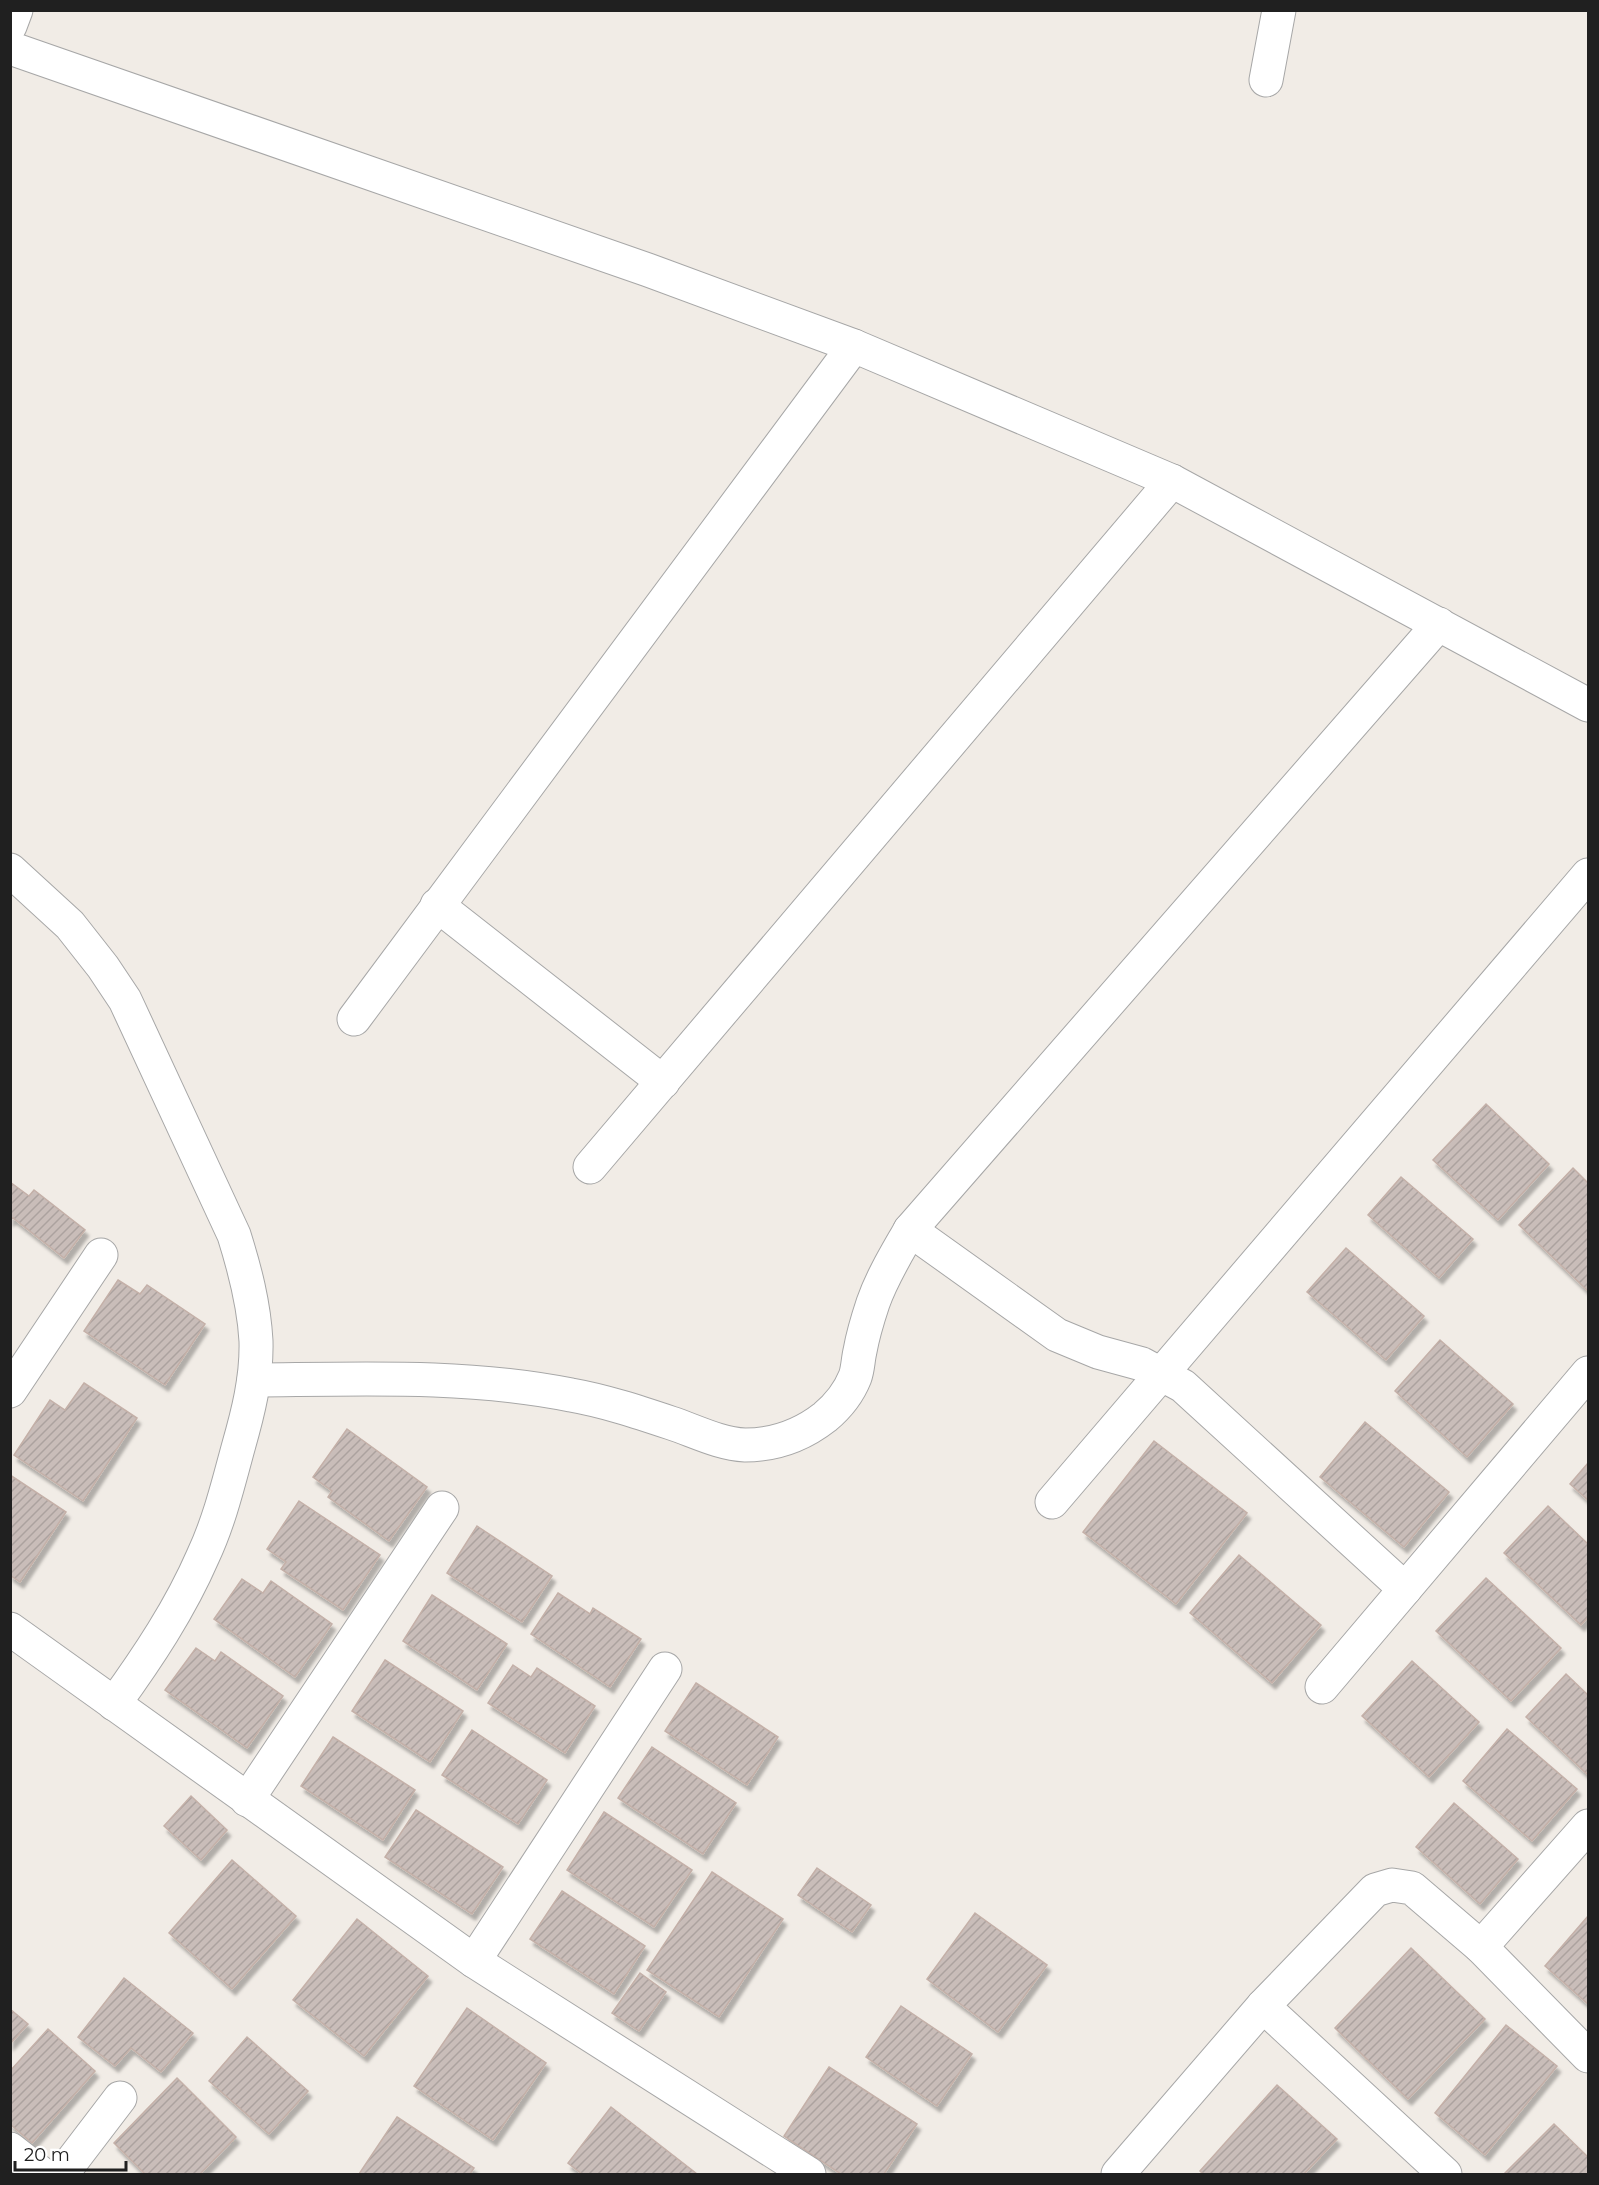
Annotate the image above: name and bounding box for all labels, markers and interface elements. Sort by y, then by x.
scale bar [15,2134,126,2172]
text: 20 m [24,2144,70,2166]

